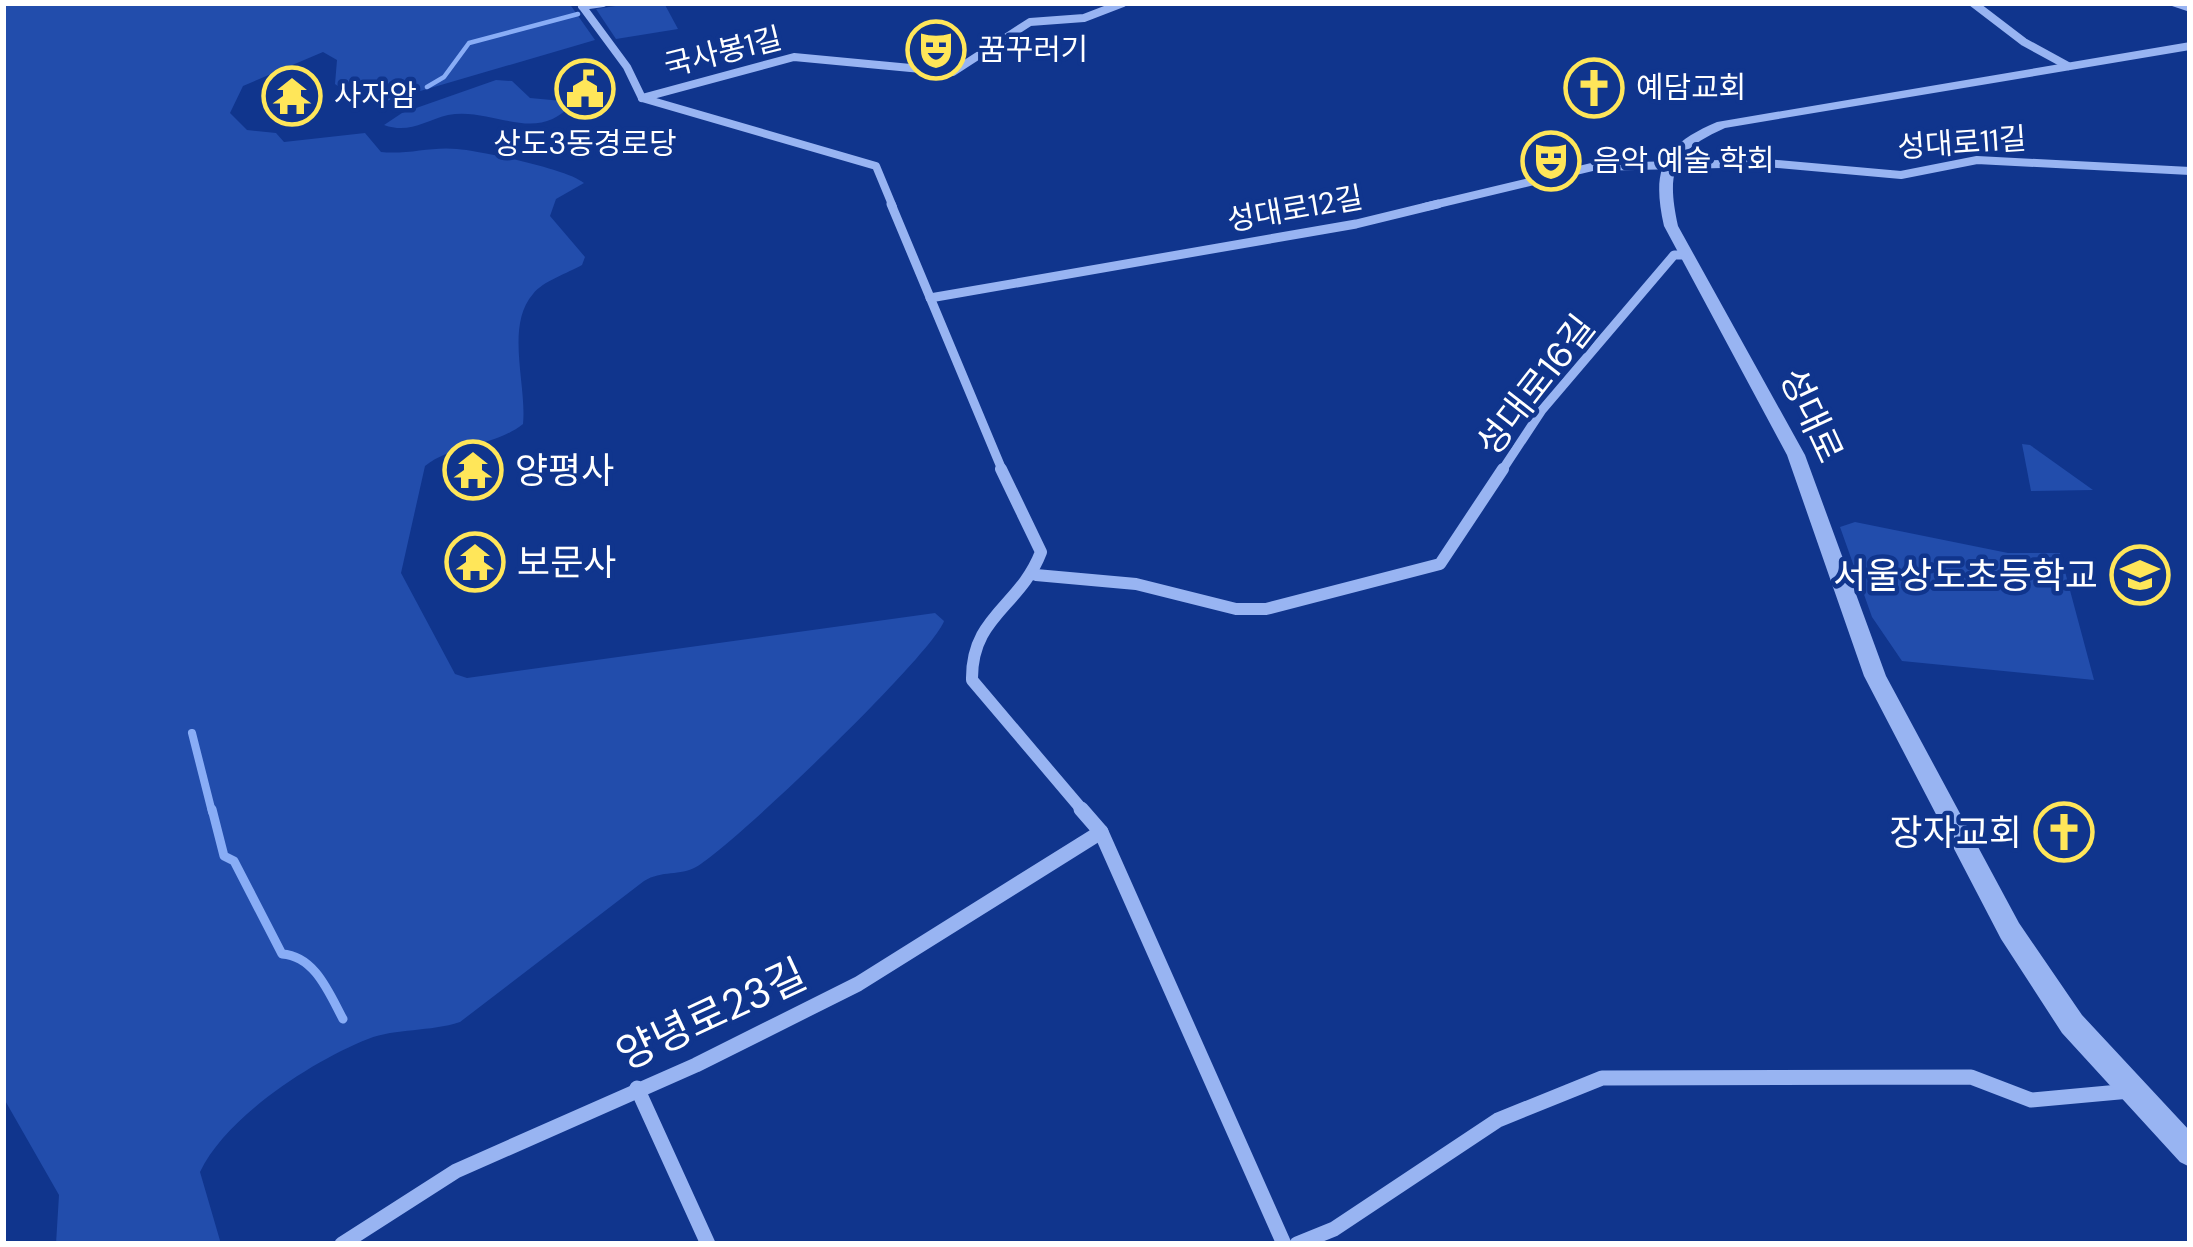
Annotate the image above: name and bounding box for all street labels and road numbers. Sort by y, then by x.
street label: 국사봉1길 [660,18,786,85]
street label: 성대로11길 [1896,119,2028,166]
street label: 성대로12길 [1224,177,1366,240]
street label: 성대로16길 [1466,305,1605,465]
street label: 성대로 [1769,360,1854,470]
street label: 양녕로23길 [607,947,815,1082]

